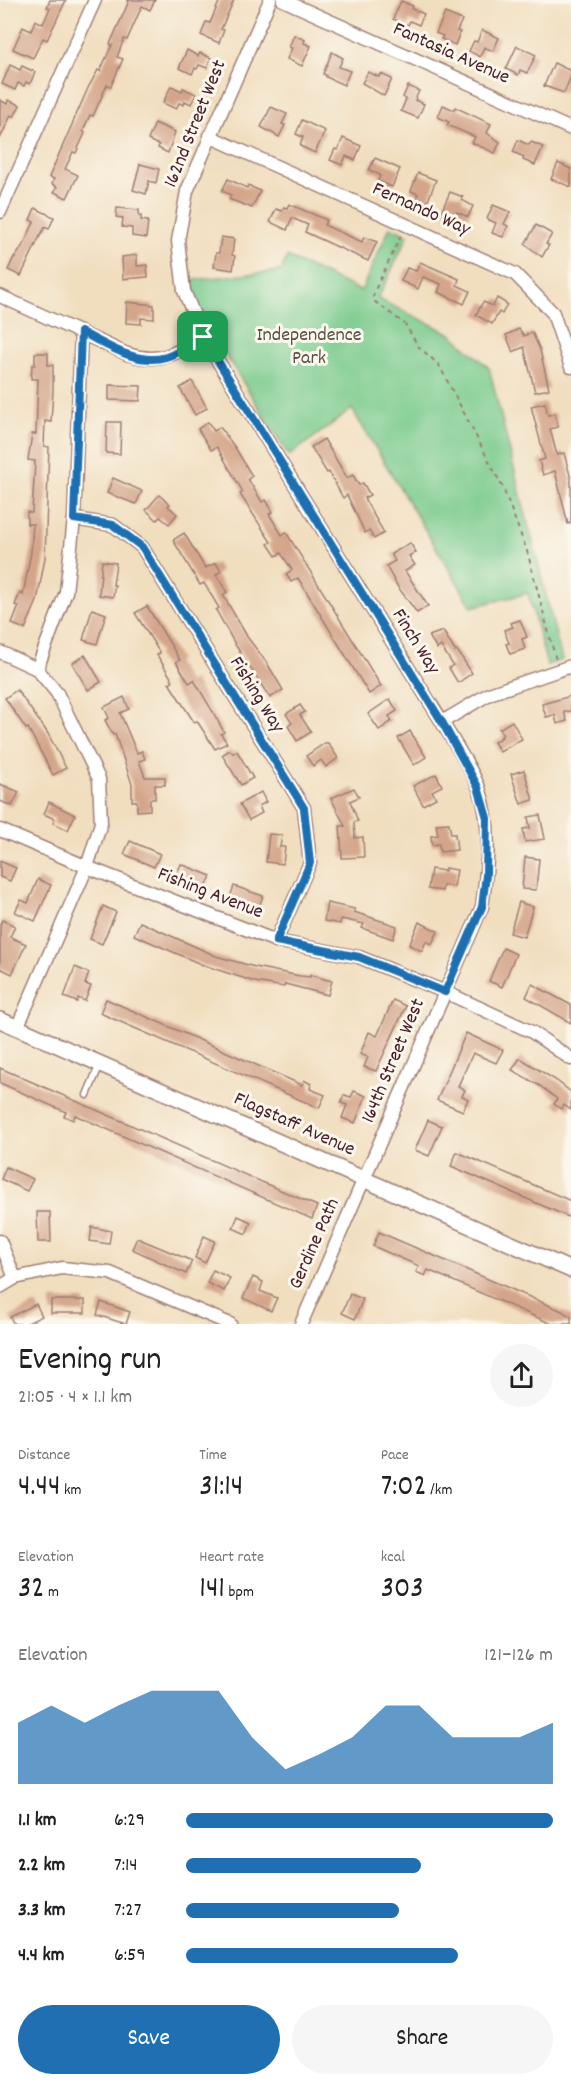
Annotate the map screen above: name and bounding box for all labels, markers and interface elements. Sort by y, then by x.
street label: Fantasia Avenue [388,16,514,92]
street label: 162nd Street West [158,56,234,192]
street label: Fernando Way [367,176,475,244]
pin [177,311,228,362]
icon: arrive [186,320,219,353]
park label: Independence Park [256,322,362,373]
street label: Finch Way [384,604,447,681]
street label: Fishing Way [222,651,291,739]
street label: Fishing Avenue [153,861,267,927]
street label: 164th Street West [355,994,433,1128]
street label: Flagstaff Avenue [229,1086,359,1164]
street label: Gerdine Path [282,1194,348,1294]
text: Evening run [18,1338,162,1385]
button: share [490,1344,553,1407]
text: 21:05 · 4 × 1.1 km [18,1384,132,1412]
text: Distance [18,1444,70,1467]
text: Time [199,1444,227,1467]
text: Pace [381,1444,409,1467]
text: 4.44 [18,1467,60,1510]
text: 31:14 [199,1467,243,1510]
text: 7:02 [381,1467,427,1510]
text: km [60,1479,82,1502]
text: /km [427,1479,452,1502]
text: Elevation [18,1546,74,1569]
text: Heart rate [199,1546,264,1569]
text: kcal [381,1546,405,1569]
text: 32 [18,1569,44,1612]
text: 141 [199,1569,225,1612]
text: 303 [381,1569,424,1612]
text: m [44,1581,59,1604]
text: bpm [225,1581,254,1604]
text: Elevation [18,1642,88,1670]
text: 121–126 m [484,1642,553,1670]
text: 1.1 km [18,1807,57,1835]
text: 6:29 [114,1807,145,1835]
text: 2.2 km [18,1852,65,1880]
text: 7:14 [114,1852,138,1880]
text: 3.3 km [18,1897,66,1925]
text: 7:27 [114,1897,141,1925]
text: 4.4 km [18,1942,64,1970]
text: 6:59 [114,1942,146,1970]
button: Save [18,2005,280,2074]
button: Share [292,2005,553,2074]

